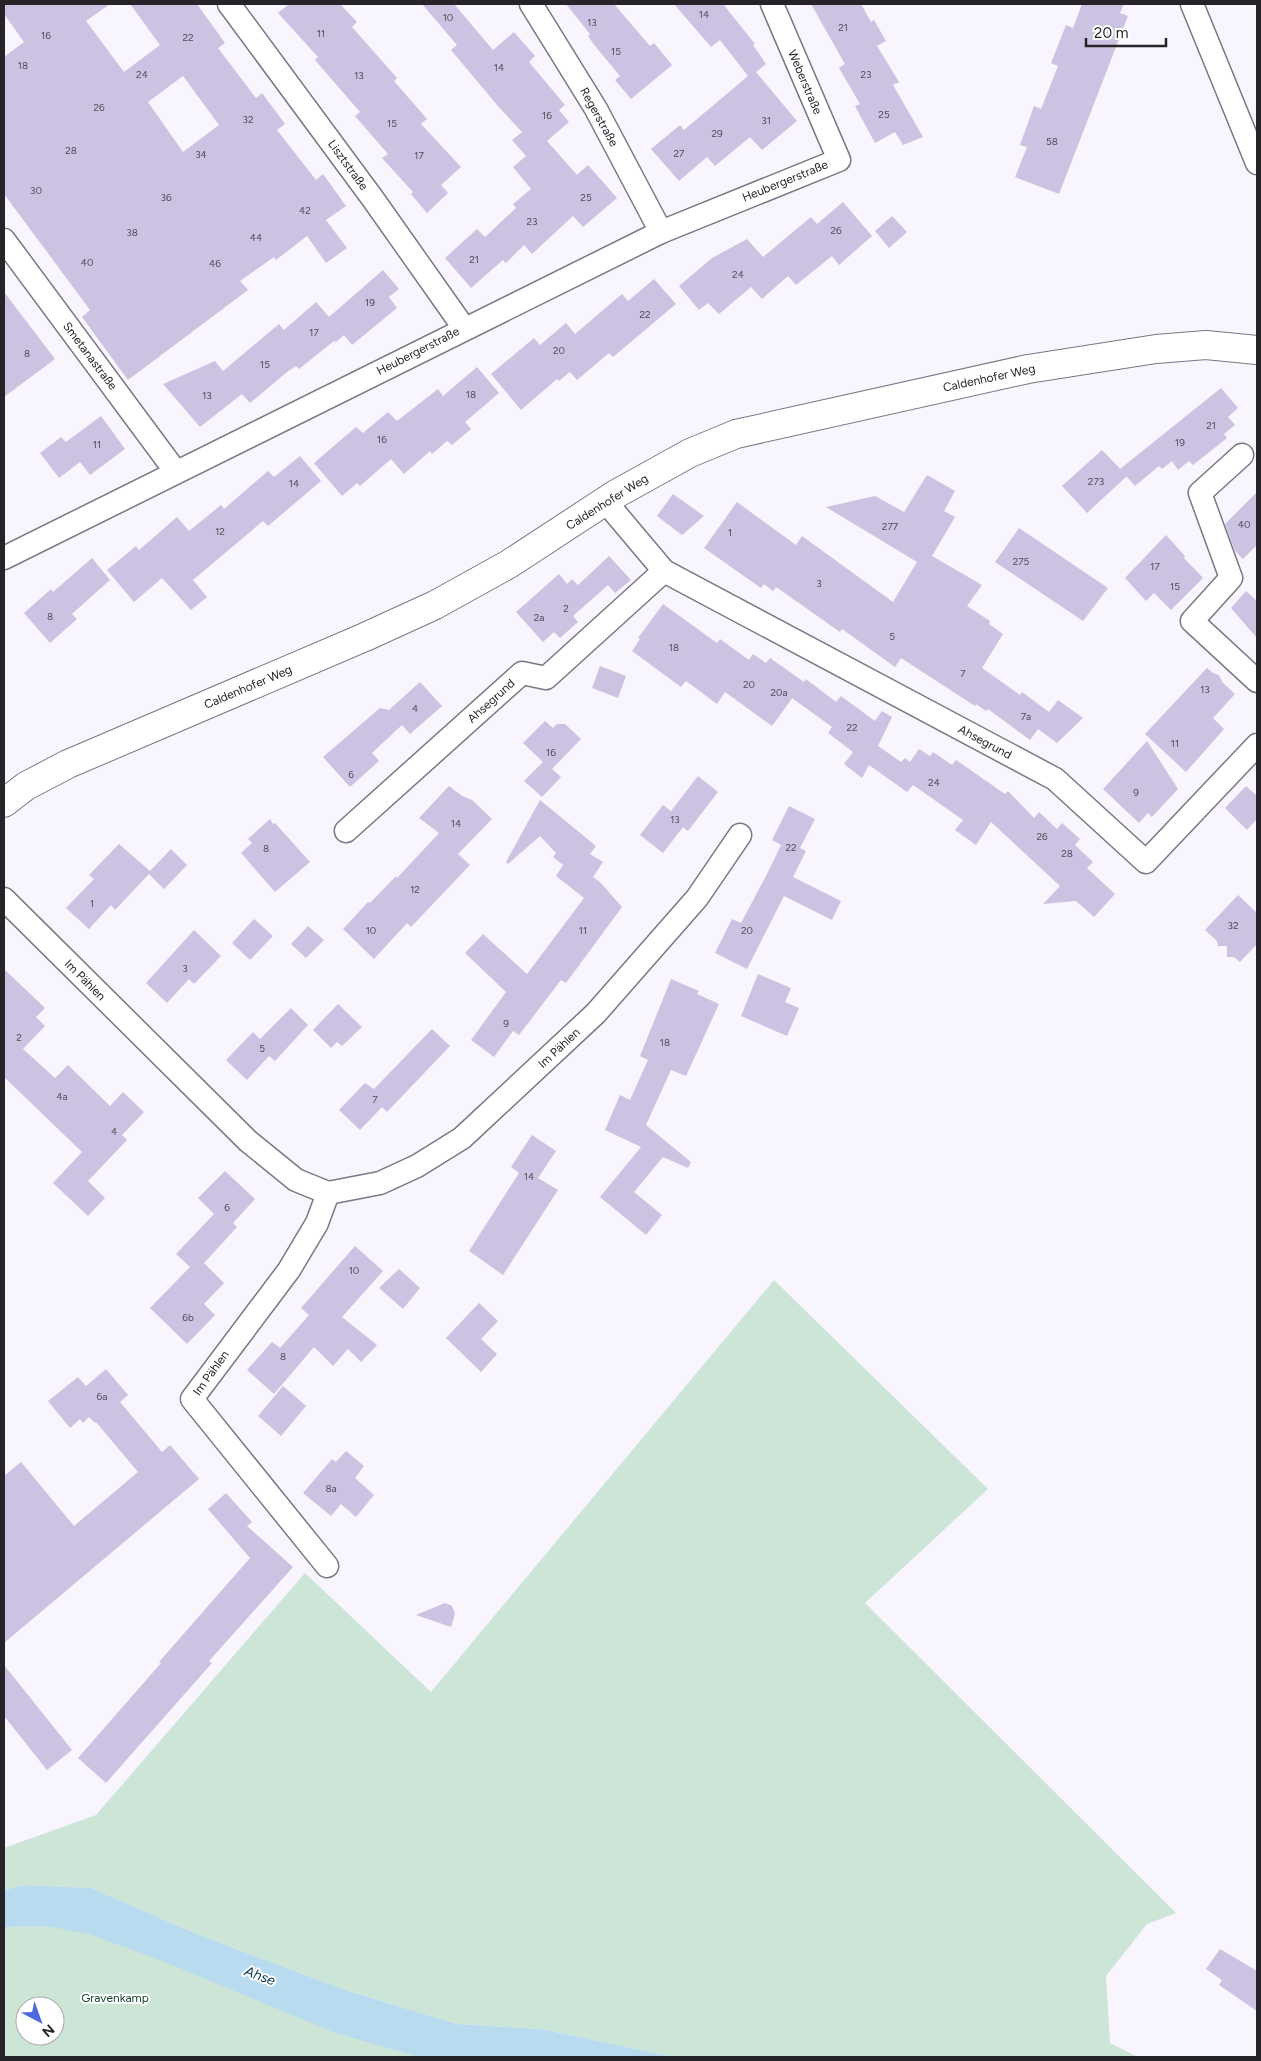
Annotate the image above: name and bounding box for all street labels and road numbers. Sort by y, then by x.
street label: Weberstraße [785,48,825,117]
street label: Regerstraße [577,85,621,149]
street label: Lisztstraße [325,137,371,193]
street label: Heubergerstraße [740,157,830,205]
street label: Smetanastraße [60,319,120,393]
street label: Heubergerstraße [374,324,462,378]
street label: Caldenhofer Weg [942,361,1036,395]
street label: Caldenhofer Weg [563,471,651,533]
street label: Caldenhofer Weg [202,662,294,712]
street label: Ahsegrund [465,676,517,726]
street label: Ahsegrund [956,722,1014,762]
street label: Im Pählen [62,957,109,1004]
street label: Im Pählen [535,1025,583,1071]
street label: Im Pählen [190,1348,232,1398]

